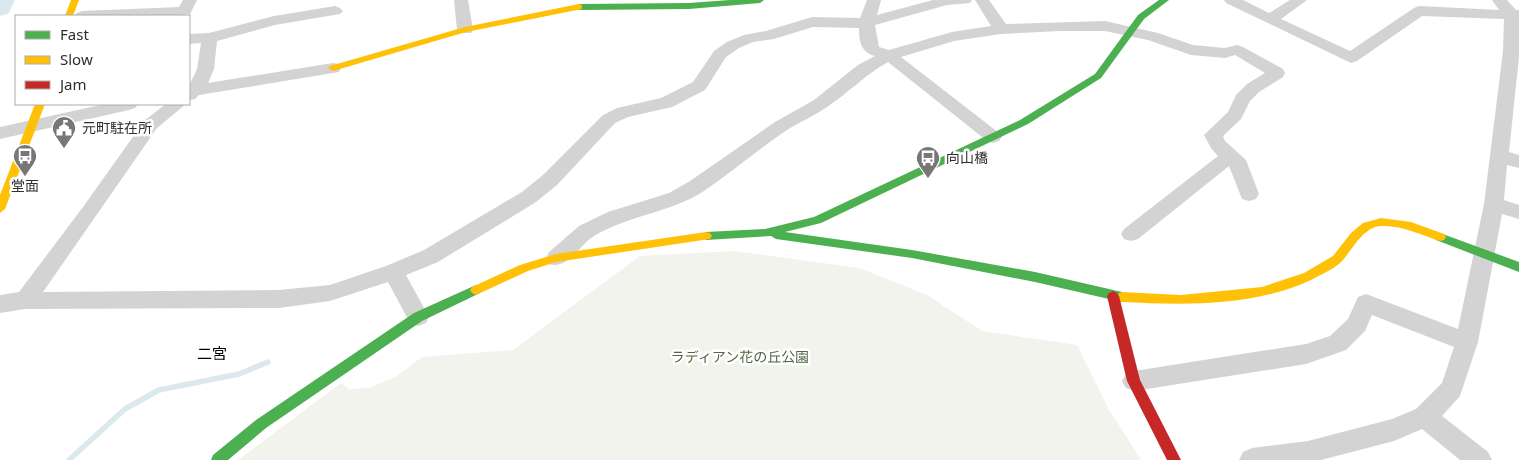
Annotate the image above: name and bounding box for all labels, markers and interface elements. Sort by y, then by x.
legend [15,15,190,105]
text: Fast [60,24,89,44]
text: Slow [60,49,93,69]
text: Jam [58,74,87,94]
public building icon: 元町駐在所 [51,115,77,149]
place label: 元町駐在所 [82,118,152,137]
bus stop icon: 堂面 [12,143,38,177]
bus stop icon: 向山橋 [915,145,941,179]
place label: 向山橋 [946,148,988,167]
place label: 堂面 [11,176,39,195]
district label: 二宮 [197,343,227,363]
park label: ラディアン花の丘公園 [671,347,809,366]

